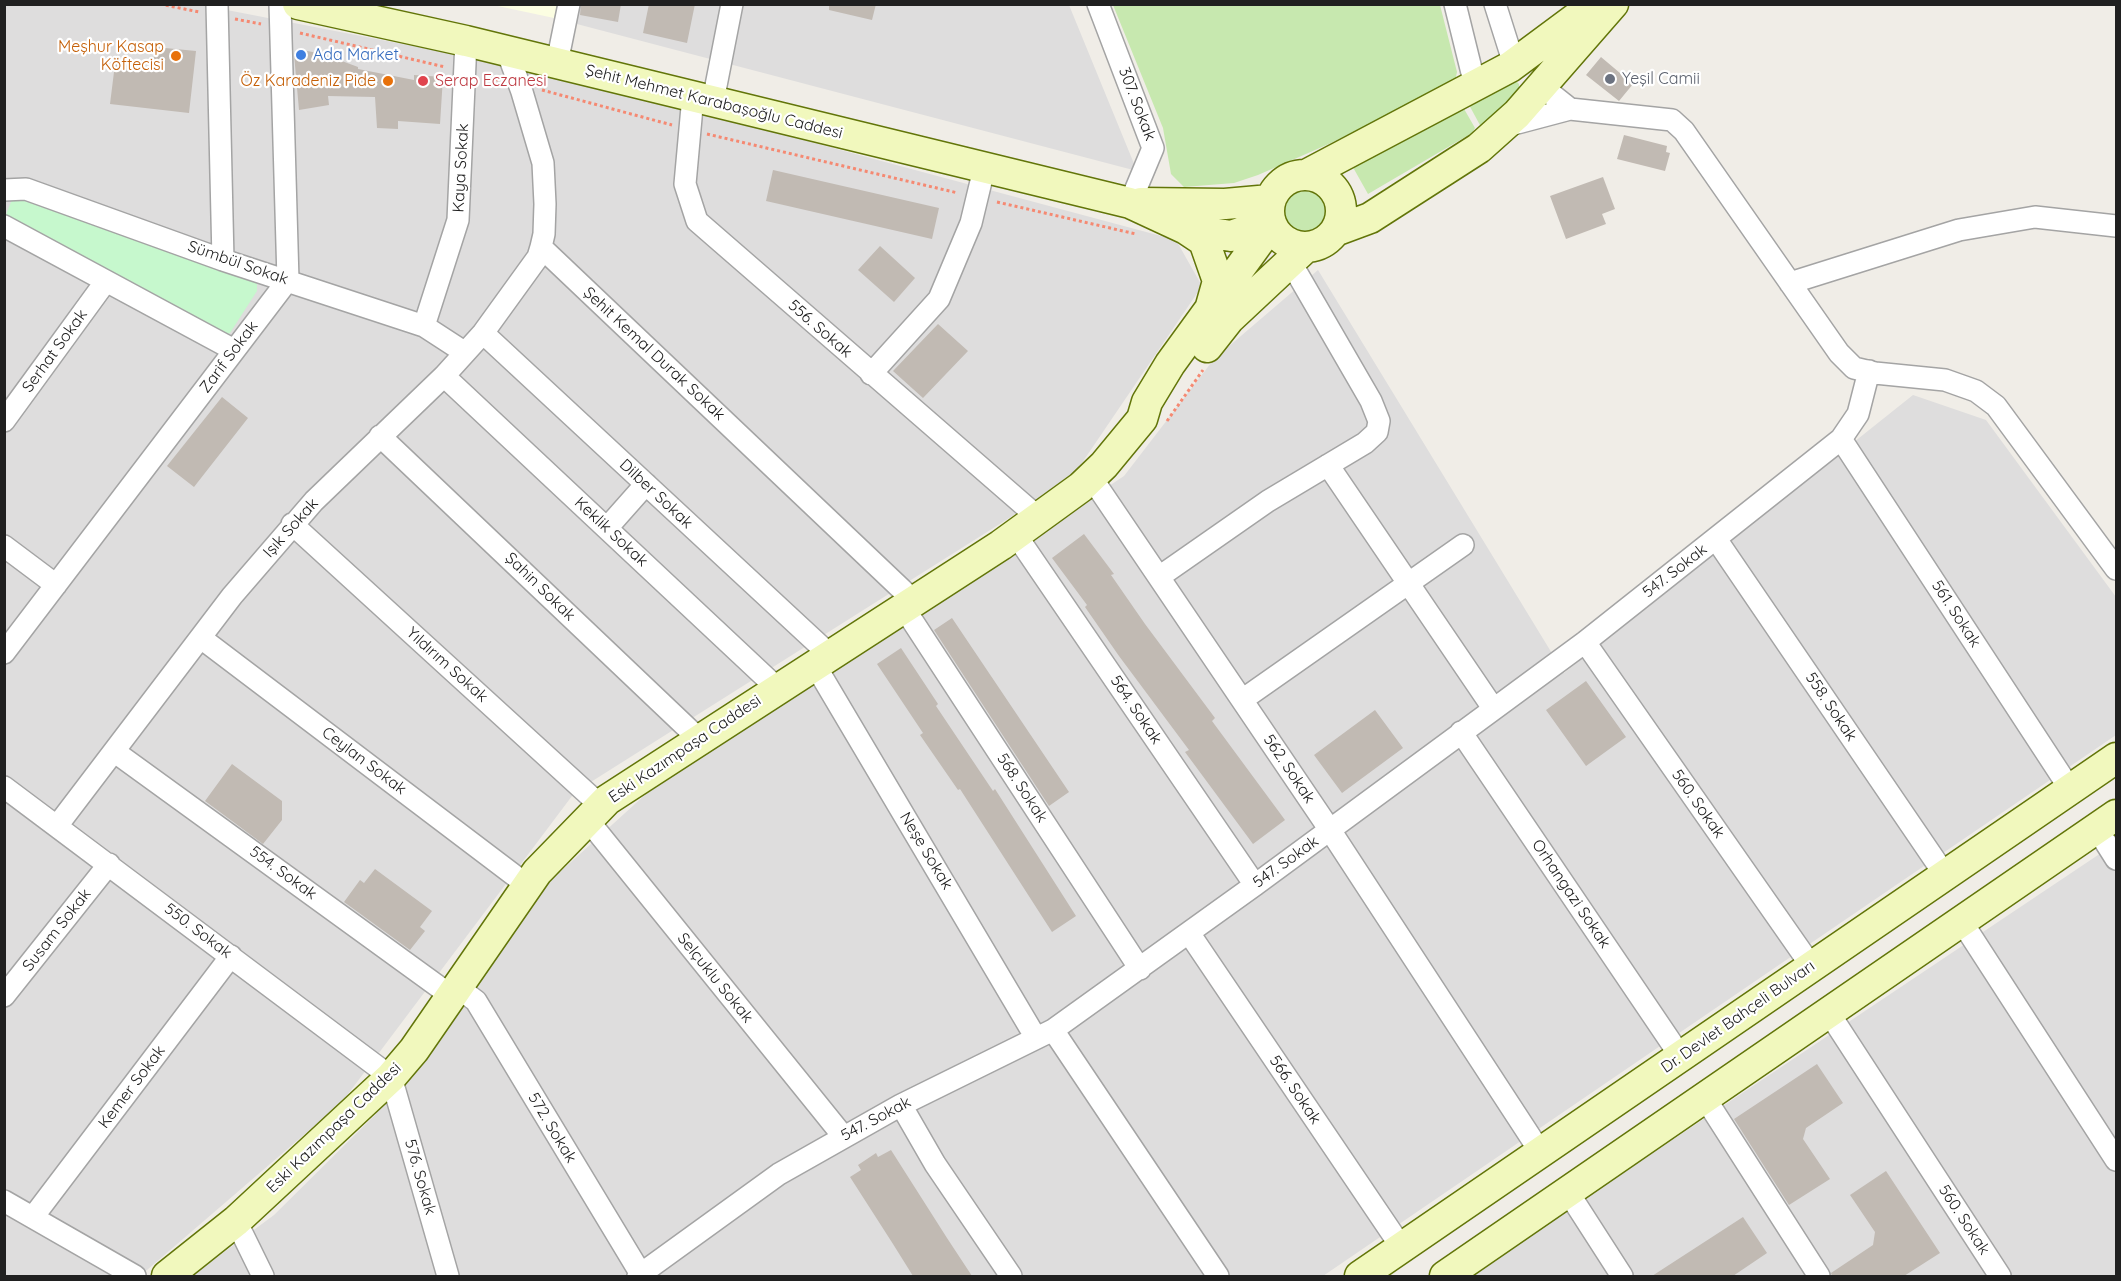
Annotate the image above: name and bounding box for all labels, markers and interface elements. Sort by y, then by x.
place label: Meşhur Kasap Köftecisi [58,37,164,75]
place label: Ada Market [313,45,399,65]
marker: Ada Market [294,48,308,62]
marker: Meşhur Kasap Köftecisi [169,49,183,63]
street label: Şehit Mehmet Karabaşoğlu Caddesi [583,61,845,143]
street label: 307. Sokak [1114,65,1160,143]
place label: Yeşil Camii [1622,69,1700,89]
place label: Öz Karadeniz Pide [240,71,376,91]
place label: Serap Eczanesi [435,71,547,91]
marker: Yeşil Camii [1603,72,1617,86]
marker: Öz Karadeniz Pide [381,74,395,88]
marker: Serap Eczanesi [416,74,430,88]
street label: Kaya Sokak [449,123,473,213]
street label: Sümbül Sokak [185,237,291,289]
street label: Şehit Kemal Durak Sokak [579,283,729,425]
street label: 556. Sokak [784,296,856,362]
street label: Serhat Sokak [18,306,92,396]
street label: Zarif Sokak [196,317,262,397]
street label: Dilber Sokak [615,455,697,533]
street label: Keklik Sokak [570,493,652,571]
street label: Işık Sokak [259,494,323,562]
street label: 547. Sokak [1639,540,1711,602]
street label: Şahin Sokak [501,549,579,625]
street label: 561. Sokak [1927,577,1985,651]
street label: Yıldırım Sokak [402,623,492,707]
street label: 558. Sokak [1801,669,1861,745]
street label: 564. Sokak [1106,672,1166,748]
street label: Eski Kazımpaşa Caddesi [605,691,765,807]
street label: Ceylan Sokak [318,723,410,799]
street label: 562. Sokak [1259,731,1319,807]
street label: 568. Sokak [993,750,1051,826]
street label: 560. Sokak [1667,766,1729,842]
street label: Neşe Sokak [895,809,957,893]
street label: 547. Sokak [1249,832,1323,892]
street label: Orhangazi Sokak [1528,836,1614,952]
street label: 554. Sokak [246,842,320,904]
street label: Susam Sokak [19,885,95,975]
street label: 550. Sokak [160,899,236,963]
street label: Selçuklu Sokak [673,929,757,1027]
street label: Dr. Devlet Bahçeli Bulvarı [1657,957,1819,1077]
street label: Kemer Sokak [95,1042,169,1132]
street label: 566. Sokak [1265,1052,1325,1128]
street label: Eski Kazımpaşa Caddesi [263,1059,405,1197]
street label: 572. Sokak [524,1089,580,1167]
street label: 547. Sokak [838,1093,914,1145]
street label: 576. Sokak [400,1137,440,1217]
street label: 560. Sokak [1934,1181,1994,1259]

